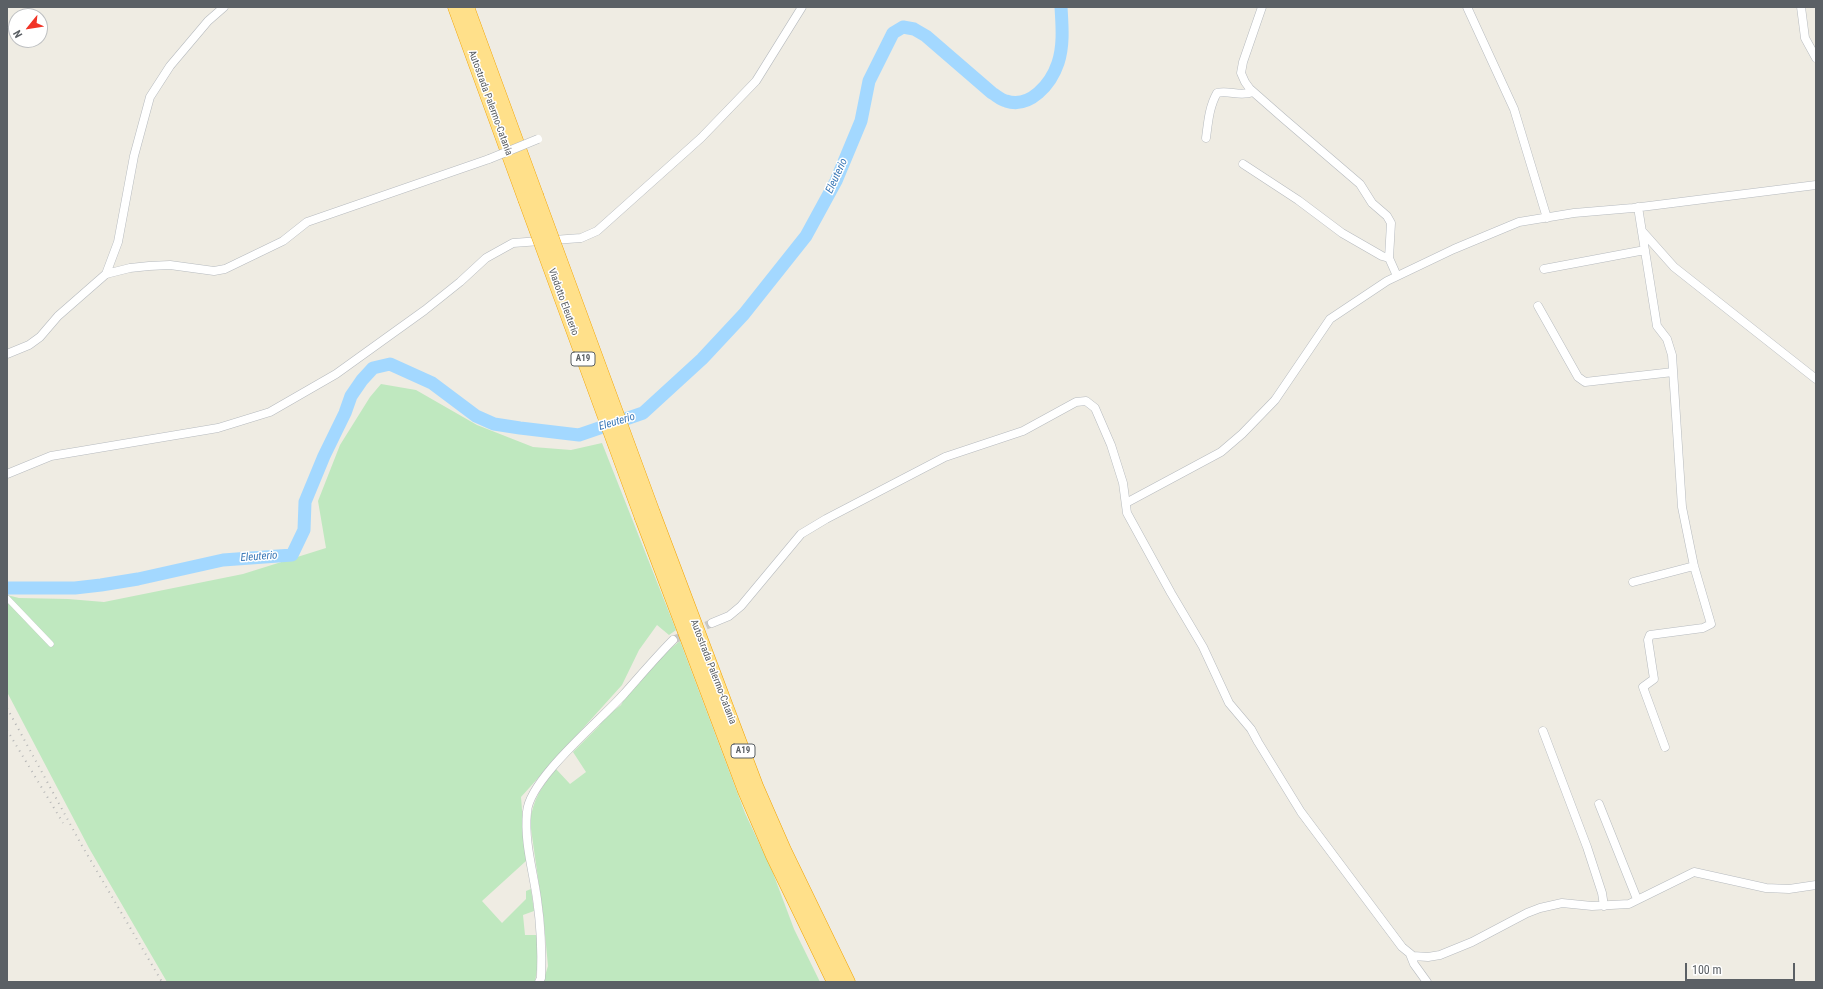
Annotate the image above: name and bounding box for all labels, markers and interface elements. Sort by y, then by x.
north arrow [8,8,48,48]
text: N [11,28,25,40]
street label: Autostrada Palermo-Catania [465,49,515,157]
water label: Eleuterio [823,156,851,196]
street label: Viadotto Eleuterio [545,267,581,337]
road number: A19 [571,352,595,366]
water label: Eleuterio [597,410,637,434]
water label: Eleuterio [240,549,278,565]
street label: Autostrada Palermo-Catania [687,618,739,726]
road number: A19 [731,744,755,758]
scale bar [1687,955,1797,981]
text: 100 m [1692,963,1722,977]

